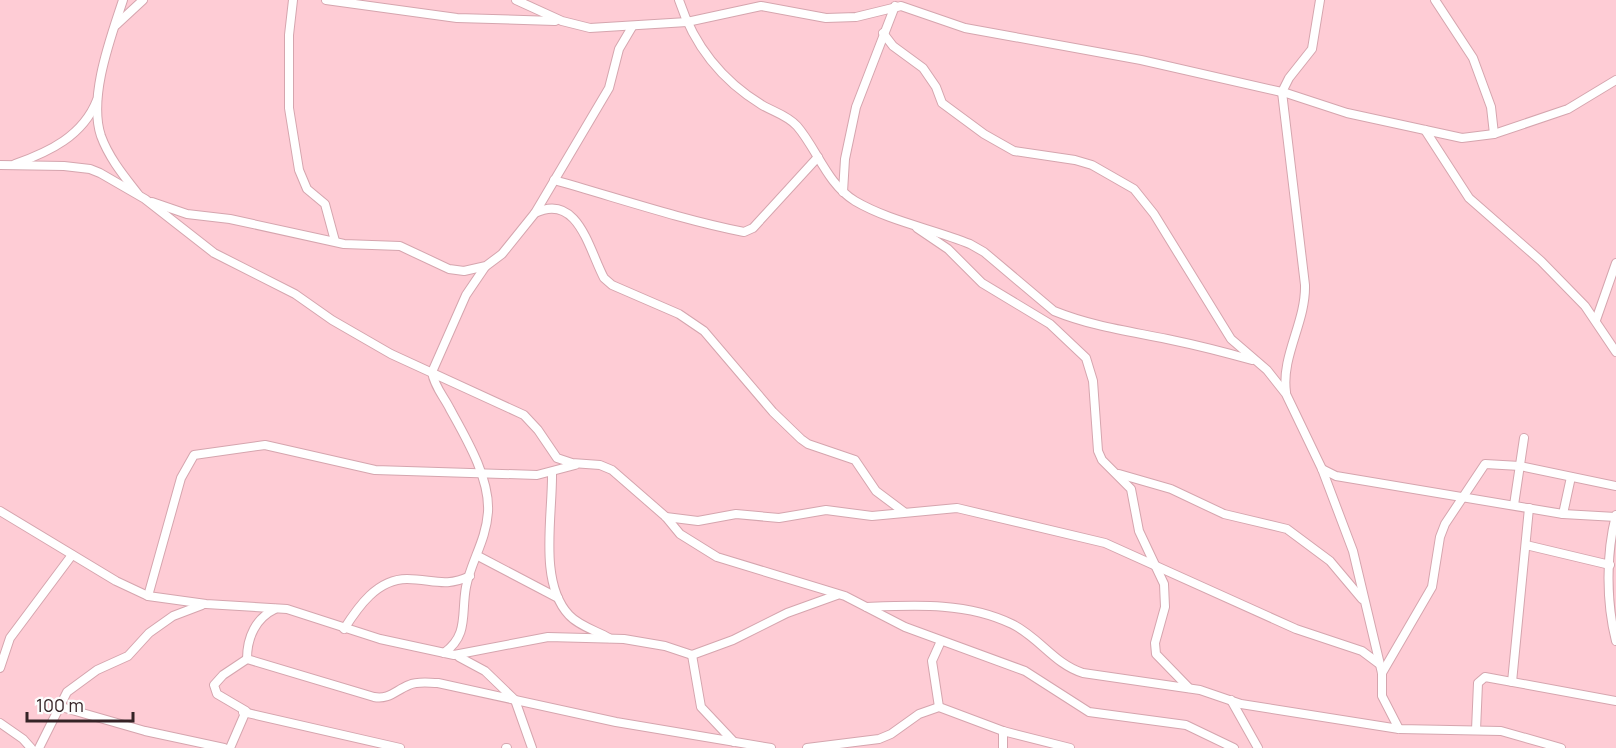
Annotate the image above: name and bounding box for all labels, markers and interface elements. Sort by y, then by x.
scale bar [27,685,134,723]
text: 100 m [36,693,84,717]

